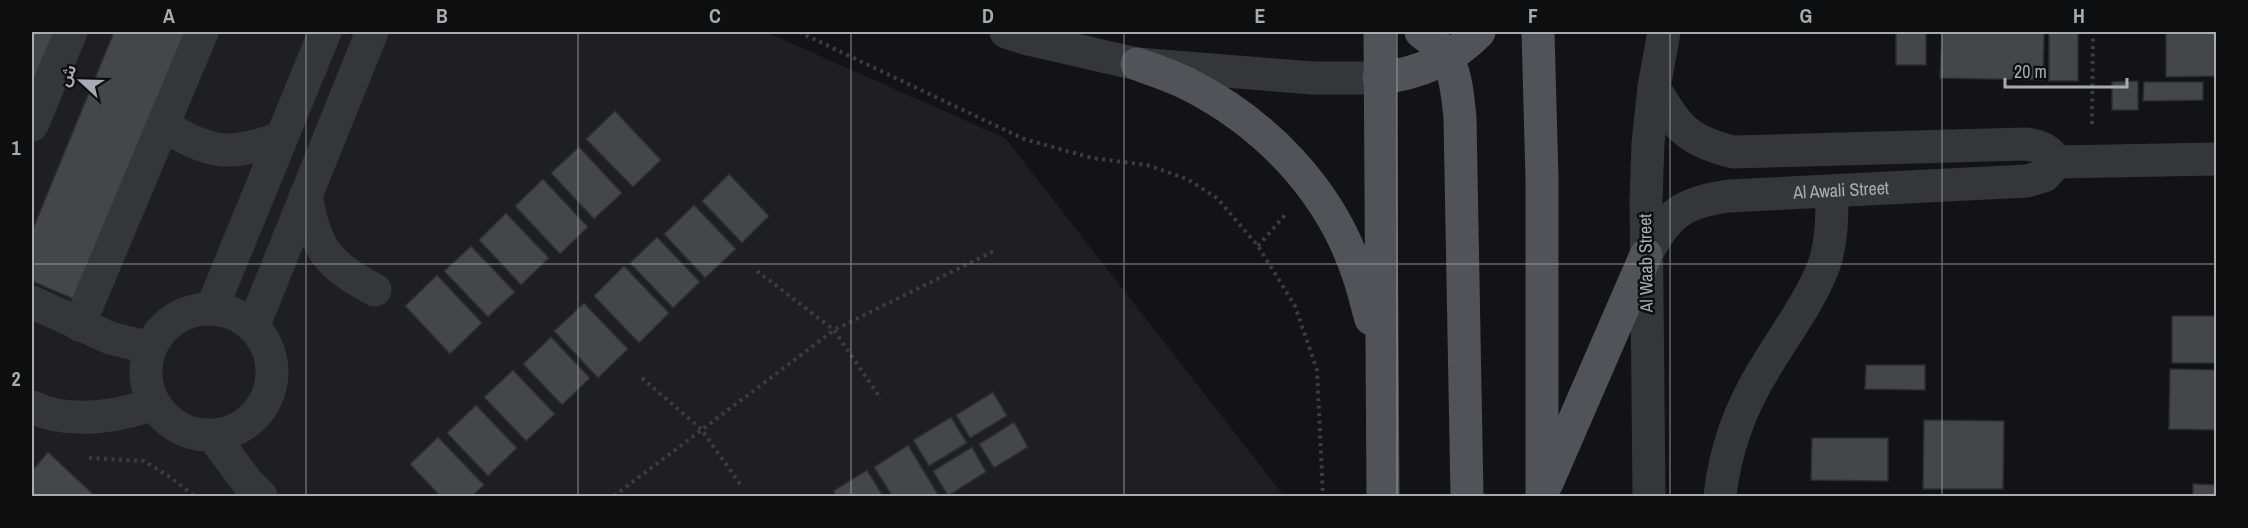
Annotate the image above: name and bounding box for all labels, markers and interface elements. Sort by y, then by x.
text: A [163,2,175,29]
text: B [436,2,448,29]
text: C [709,2,721,29]
text: D [982,2,994,29]
text: E [1255,2,1266,29]
text: F [1528,2,1538,29]
text: G [1800,2,1812,29]
text: H [2073,2,2085,29]
north arrow [51,51,111,111]
scale bar [2005,51,2126,89]
text: 20 m [2014,59,2047,84]
text: ش [53,61,81,90]
text: 1 [11,134,21,161]
street label: Al Awali Street [1792,175,1890,205]
street label: Al Waab Street [1632,213,1659,314]
text: 2 [11,365,21,392]

